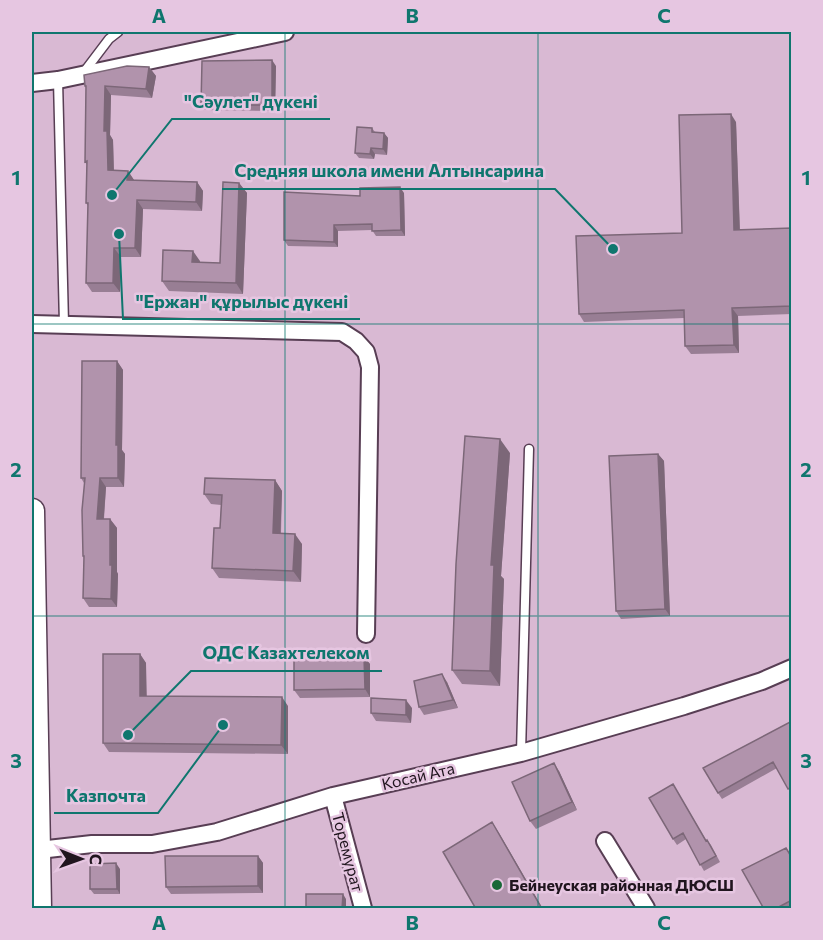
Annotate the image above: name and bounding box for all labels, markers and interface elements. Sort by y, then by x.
text: A [152,3,166,27]
text: B [405,3,419,27]
text: C [657,3,671,27]
callout: "Сәулет" дүкені [172,83,330,119]
text: "Сәулет" дүкені [184,90,318,112]
callout: Средняя школа имени Алтынсарина [222,153,555,189]
text: Средняя школа имени Алтынсарина [234,159,544,181]
text: 1 [11,165,21,189]
text: 1 [801,165,811,189]
callout: "Ержан" құрылыс дүкені [123,283,360,319]
text: "Ержан" құрылыс дүкені [136,290,348,312]
text: 2 [10,457,22,481]
text: 2 [800,457,812,481]
callout: ОДС Казахтелеком [191,635,382,671]
text: ОДС Казахтелеком [202,641,370,663]
text: 3 [10,748,22,772]
text: 3 [800,748,812,772]
street label: Косай Ата [380,758,456,793]
callout: Казпочта [54,777,158,813]
text: Казпочта [66,784,146,806]
street label: Торемурат [329,810,368,894]
north arrow [51,829,111,889]
text: С [87,854,106,865]
place label: Бейнеуская районная ДЮСШ [509,875,734,894]
marker: Бейнеуская районная ДЮСШ [490,878,504,892]
text: A [152,910,166,934]
text: B [405,910,419,934]
text: C [657,910,671,934]

